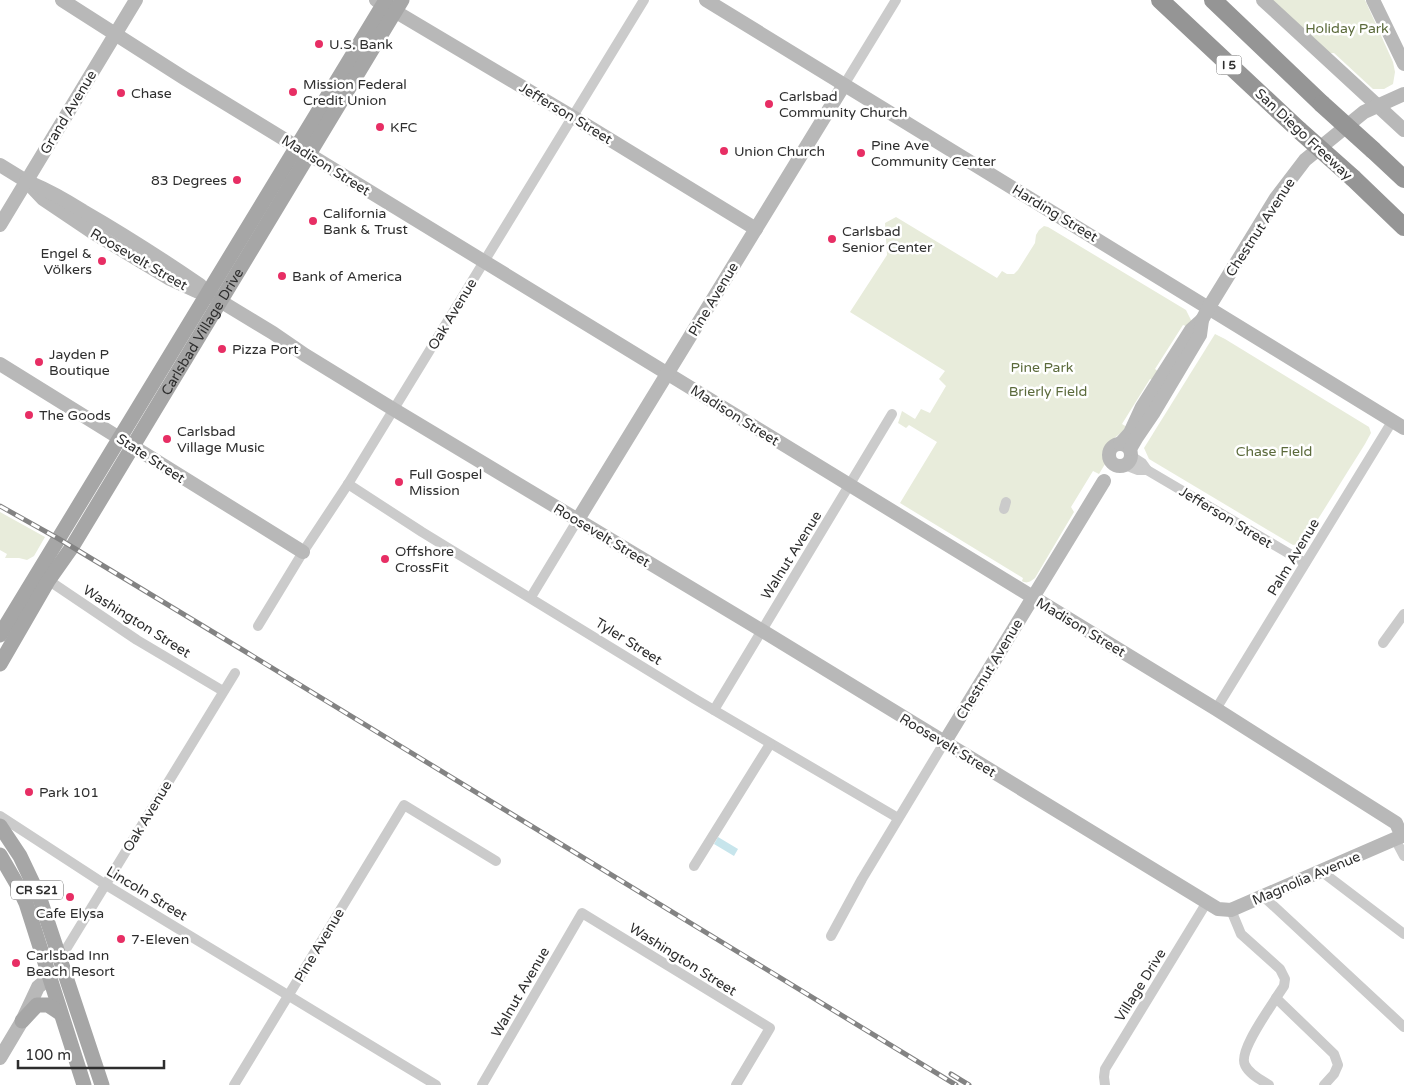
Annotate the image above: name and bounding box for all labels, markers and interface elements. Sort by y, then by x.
park label: Holiday Park [1305,20,1389,37]
place label: U.S. Bank [329,36,393,53]
marker: U.S. Bank [313,38,325,50]
road number: I 5 [1216,56,1242,74]
street label: Grand Avenue [37,67,100,157]
place label: Mission Federal Credit Union [303,76,407,109]
street label: Jefferson Street [516,79,616,148]
place label: Chase [131,85,172,102]
street label: San Diego Freeway [1252,85,1356,184]
marker: Mission Federal Credit Union [287,86,299,98]
marker: Chase [115,87,127,99]
place label: Carlsbad Community Church [779,88,908,121]
marker: Carlsbad Community Church [763,98,775,110]
place label: KFC [390,119,418,136]
marker: KFC [374,121,386,133]
street label: Madison Street [278,131,374,200]
place label: Pine Ave Community Center [871,137,997,170]
place label: Union Church [734,143,825,160]
marker: Union Church [718,145,730,157]
marker: Pine Ave Community Center [855,147,867,159]
place label: 83 Degrees [151,172,227,189]
marker: 83 Degrees [231,174,243,186]
street label: Chestnut Avenue [1222,175,1299,280]
street label: Harding Street [1009,181,1101,246]
place label: California Bank & Trust [323,205,408,238]
marker: California Bank & Trust [307,215,319,227]
place label: Carlsbad Senior Center [842,223,933,256]
street label: Roosevelt Street [87,225,191,294]
marker: Carlsbad Senior Center [826,233,838,245]
place label: Engel & Völkers [41,245,92,278]
marker: Engel & Völkers [96,255,108,267]
street label: Pine Avenue [685,259,742,339]
street label: Carlsbad Village Drive [158,265,247,399]
place label: Bank of America [292,268,402,285]
marker: Bank of America [276,270,288,282]
street label: Oak Avenue [424,275,480,353]
place label: Pizza Port [232,341,299,358]
marker: Pizza Port [216,343,228,355]
place label: Jayden P Boutique [49,346,110,379]
marker: Jayden P Boutique [33,356,45,368]
park label: Pine Park [1011,359,1074,376]
street label: Madison Street [687,381,783,450]
park label: Brierly Field [1009,383,1087,400]
place label: The Goods [39,407,111,424]
marker: The Goods [23,409,35,421]
place label: Carlsbad Village Music [177,423,265,456]
street label: State Street [113,430,189,487]
marker: Carlsbad Village Music [161,433,173,445]
park label: Chase Field [1236,443,1312,460]
place label: Full Gospel Mission [409,466,482,499]
marker: Full Gospel Mission [393,476,405,488]
street label: Jefferson Street [1176,483,1276,552]
street label: Roosevelt Street [551,500,654,571]
street label: Walnut Avenue [757,508,825,603]
street label: Palm Avenue [1264,516,1323,599]
place label: Offshore CrossFit [395,543,454,576]
marker: Offshore CrossFit [379,553,391,565]
street label: Washington Street [80,581,194,662]
street label: Madison Street [1033,594,1129,661]
street label: Tyler Street [592,614,666,669]
street label: Chestnut Avenue [953,616,1026,723]
street label: Roosevelt Street [897,710,1000,781]
street label: Oak Avenue [119,777,175,855]
place label: Park 101 [39,784,99,801]
marker: Park 101 [23,786,35,798]
street label: Magnolia Avenue [1250,848,1363,909]
street label: Lincoln Street [103,863,191,925]
road number: CR S21 [11,880,63,900]
marker: Cafe Elysa [64,891,76,903]
place label: Cafe Elysa [36,905,104,922]
street label: Pine Avenue [291,905,348,985]
street label: Washington Street [626,919,740,1000]
place label: 7-Eleven [131,931,189,948]
marker: 7-Eleven [115,933,127,945]
street label: Walnut Avenue [488,944,553,1040]
street label: Village Drive [1111,946,1170,1025]
place label: Carlsbad Inn Beach Resort [26,947,116,980]
marker: Carlsbad Inn Beach Resort [10,957,22,969]
scale bar [18,1038,164,1070]
text: 100 m [25,1046,71,1064]

